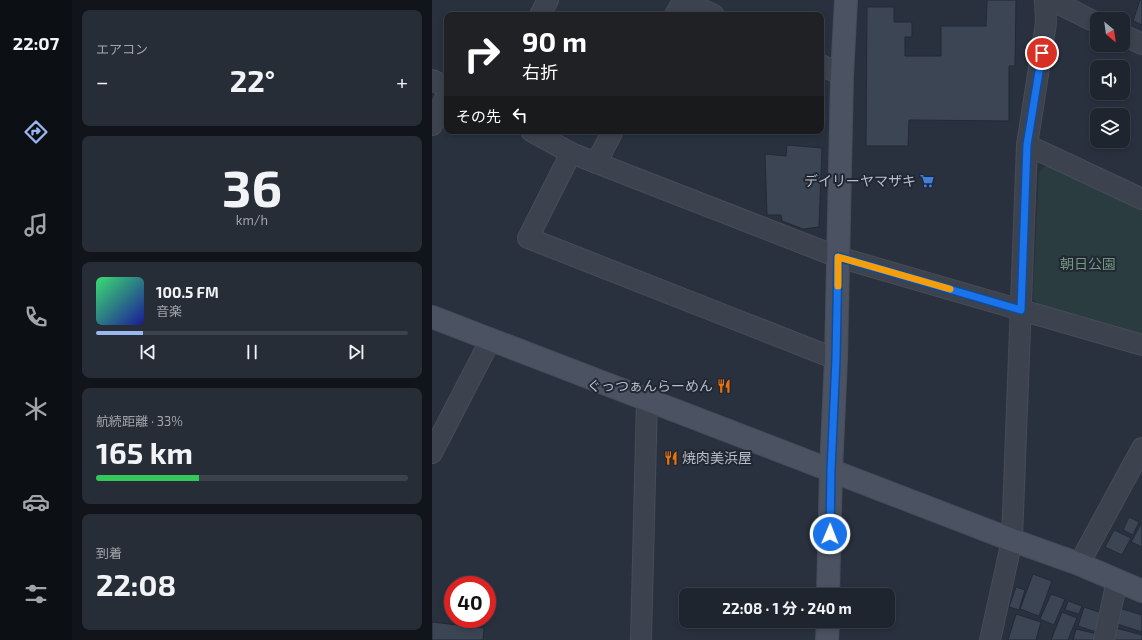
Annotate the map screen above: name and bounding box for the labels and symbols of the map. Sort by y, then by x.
north arrow [1090,12,1130,52]
pin [1025,36,1059,70]
place label: デイリーヤマザキ [804,172,916,189]
supermarket icon: デイリーヤマザキ [919,173,935,189]
park label: 朝日公園 [1060,255,1116,272]
place label: ぐっつぁんらーめん [587,377,713,394]
restaurant icon: ぐっつぁんらーめん [716,378,732,394]
place label: 焼肉美浜屋 [682,449,752,466]
restaurant icon: 焼肉美浜屋 [663,450,679,466]
position arrow [809,513,851,555]
speed limit sign: 40 [444,576,496,628]

